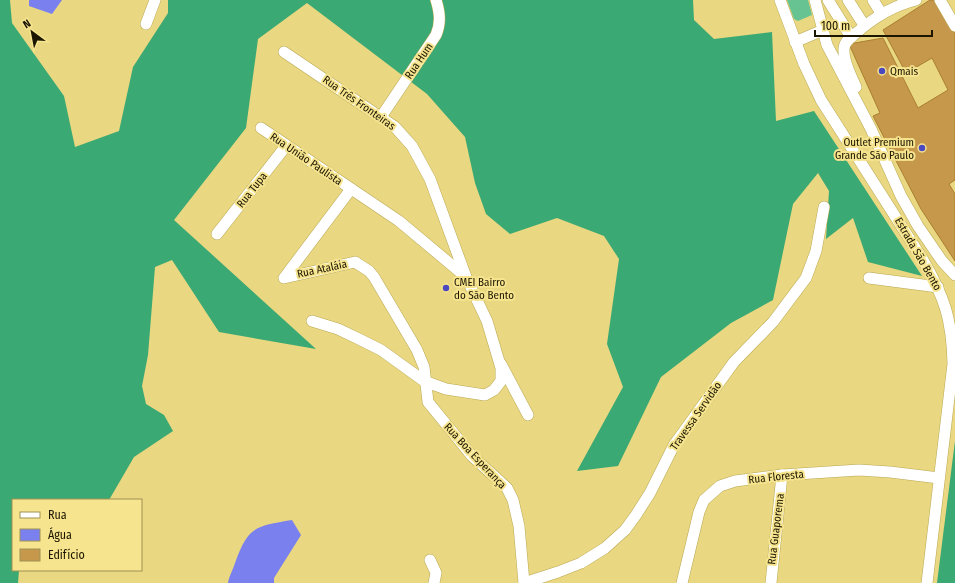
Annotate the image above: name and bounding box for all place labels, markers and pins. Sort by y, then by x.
place label: Qmais [890,65,919,78]
marker: Qmais [877,66,887,76]
place label: Outlet Premium Grande São Paulo [835,136,914,162]
marker: Outlet Premium Grande São Paulo [917,143,927,153]
place label: CMEI Bairro do São Bento [454,276,514,302]
marker: CMEI Bairro do São Bento [441,283,451,293]

